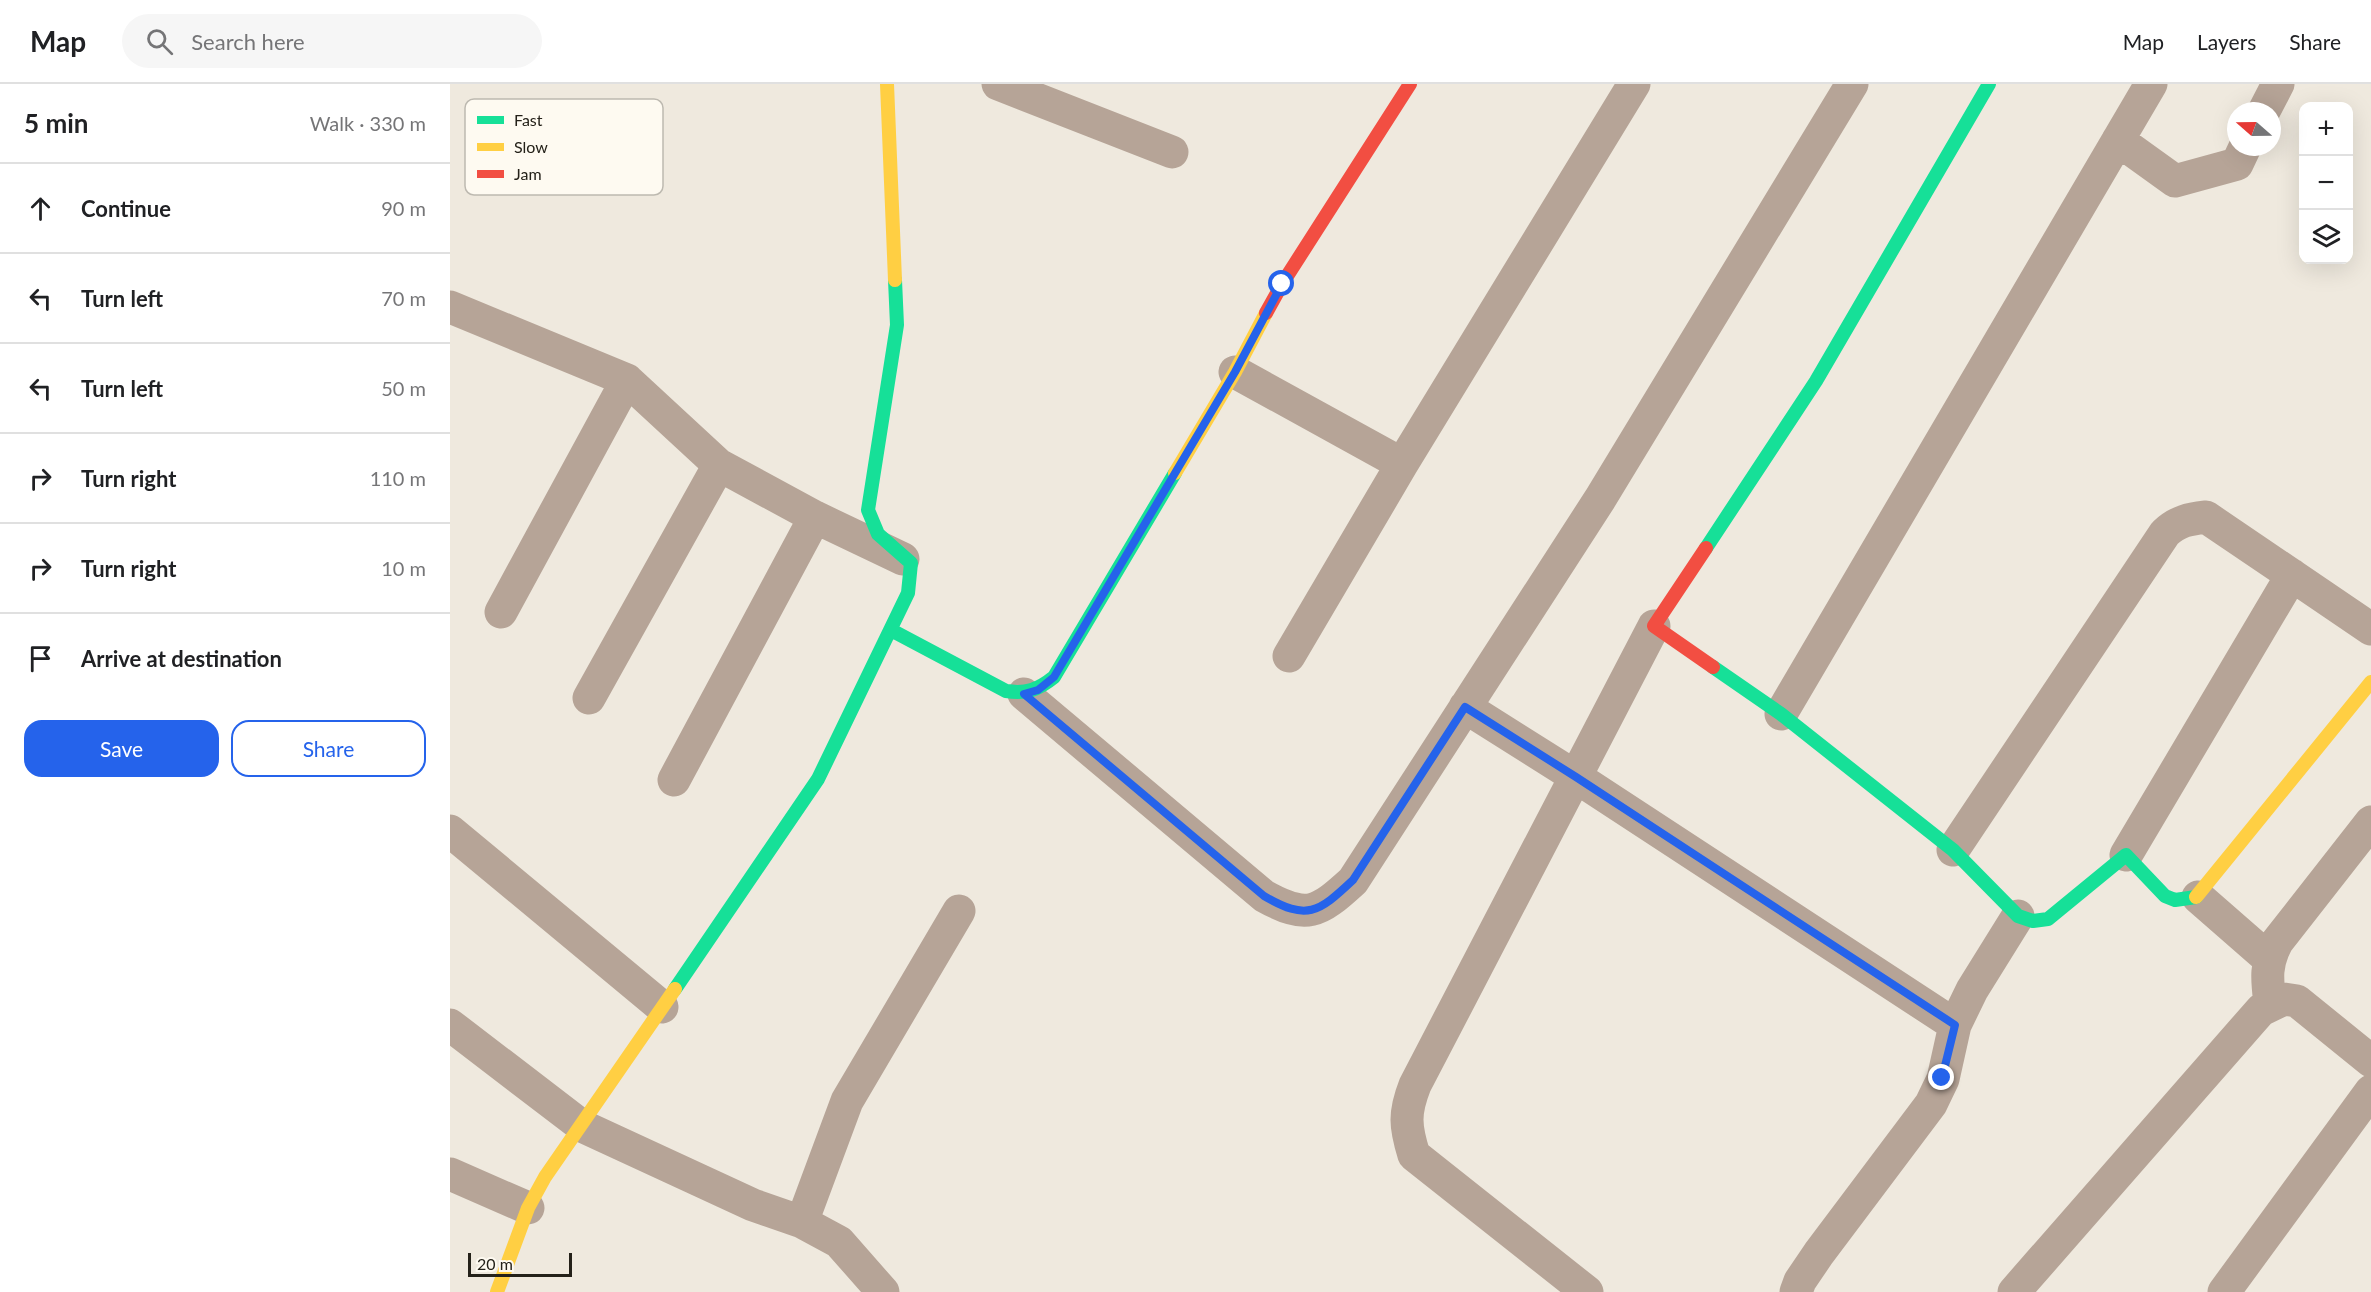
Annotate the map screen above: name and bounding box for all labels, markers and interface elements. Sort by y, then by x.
search box [122,14,542,68]
text: Map [30,24,86,58]
icon: search [143,25,176,58]
text: Search here [191,28,305,55]
text: Map [2123,29,2164,54]
text: Layers [2197,29,2256,54]
text: Share [2289,29,2341,54]
legend [465,99,663,195]
north arrow [2227,102,2281,156]
map controls [2299,102,2353,264]
button: + [2299,102,2353,156]
text: 5 min [24,107,88,139]
text: Fast [514,110,543,129]
text: Walk · 330 m [310,111,426,135]
text: Slow [514,137,548,156]
button: − [2299,156,2353,210]
text: Jam [514,164,542,183]
icon: ahead [24,192,57,225]
text: Continue [81,195,171,222]
text: 90 m [381,196,426,220]
button: layers [2299,210,2353,264]
route start [1268,270,1294,296]
icon: left [24,282,57,315]
text: Turn left [81,285,163,312]
text: 70 m [381,286,426,310]
icon: left [24,372,57,405]
text: Turn left [81,375,163,402]
text: 50 m [381,376,426,400]
icon: right [24,462,57,495]
text: Turn right [81,465,176,492]
text: 110 m [370,466,426,490]
icon: right [24,552,57,585]
text: Turn right [81,555,176,582]
text: 10 m [381,556,426,580]
icon: arrive [24,642,57,675]
text: Arrive at destination [81,645,282,672]
button: Save [24,720,219,777]
button: Share [231,720,426,777]
route end [1928,1064,1954,1090]
scale bar [468,1250,572,1278]
text: 20 m [477,1254,513,1273]

